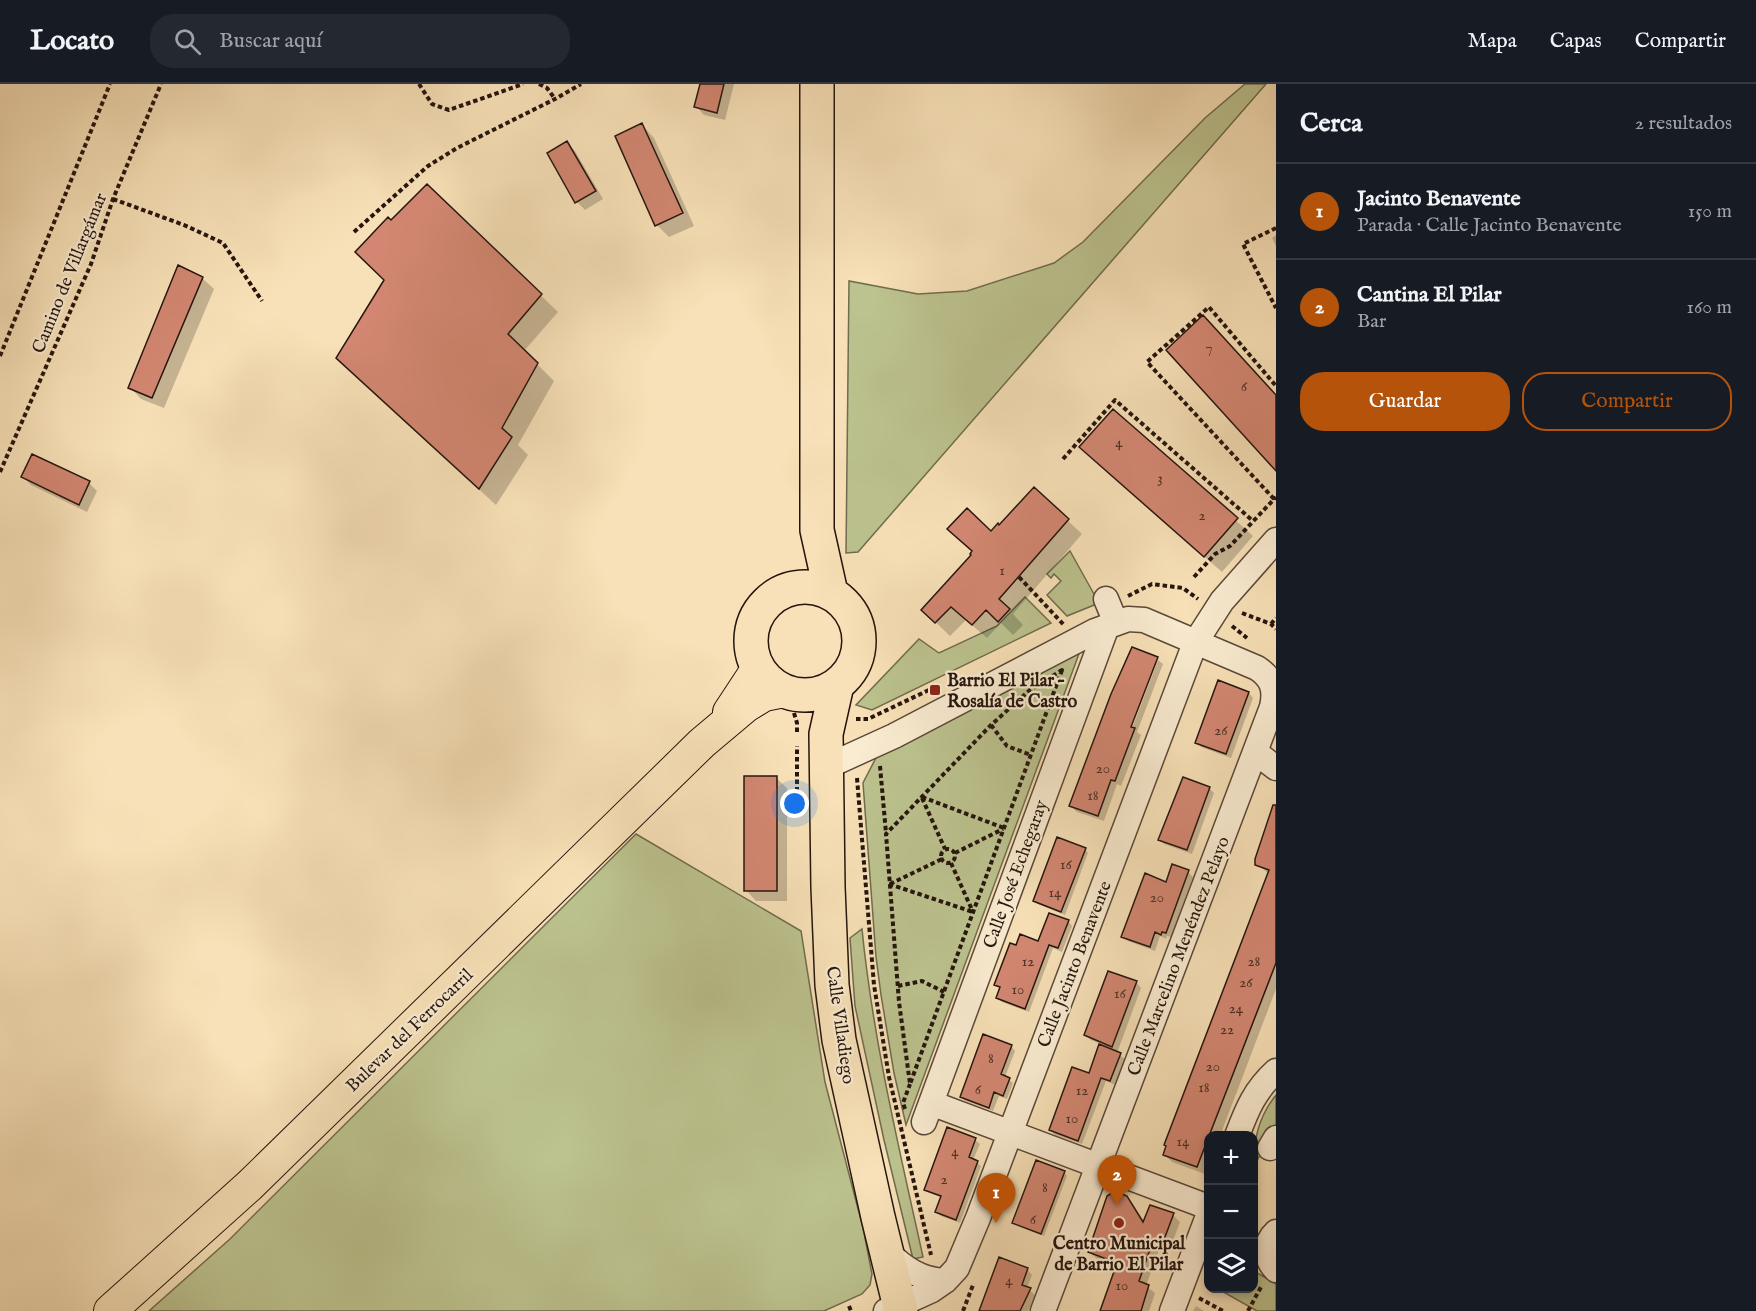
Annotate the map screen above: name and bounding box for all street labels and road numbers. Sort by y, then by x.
street label: Camino de Villargámar [28,190,113,357]
street label: Calle José Echegaray [979,797,1054,952]
street label: Calle Marcelino Menéndez Pelayo [1123,833,1236,1080]
street label: Calle Jacinto Benavente [1033,878,1118,1051]
street label: Bulevar del Ferrocarril [342,964,479,1098]
street label: Calle Villadiego [820,965,859,1086]

